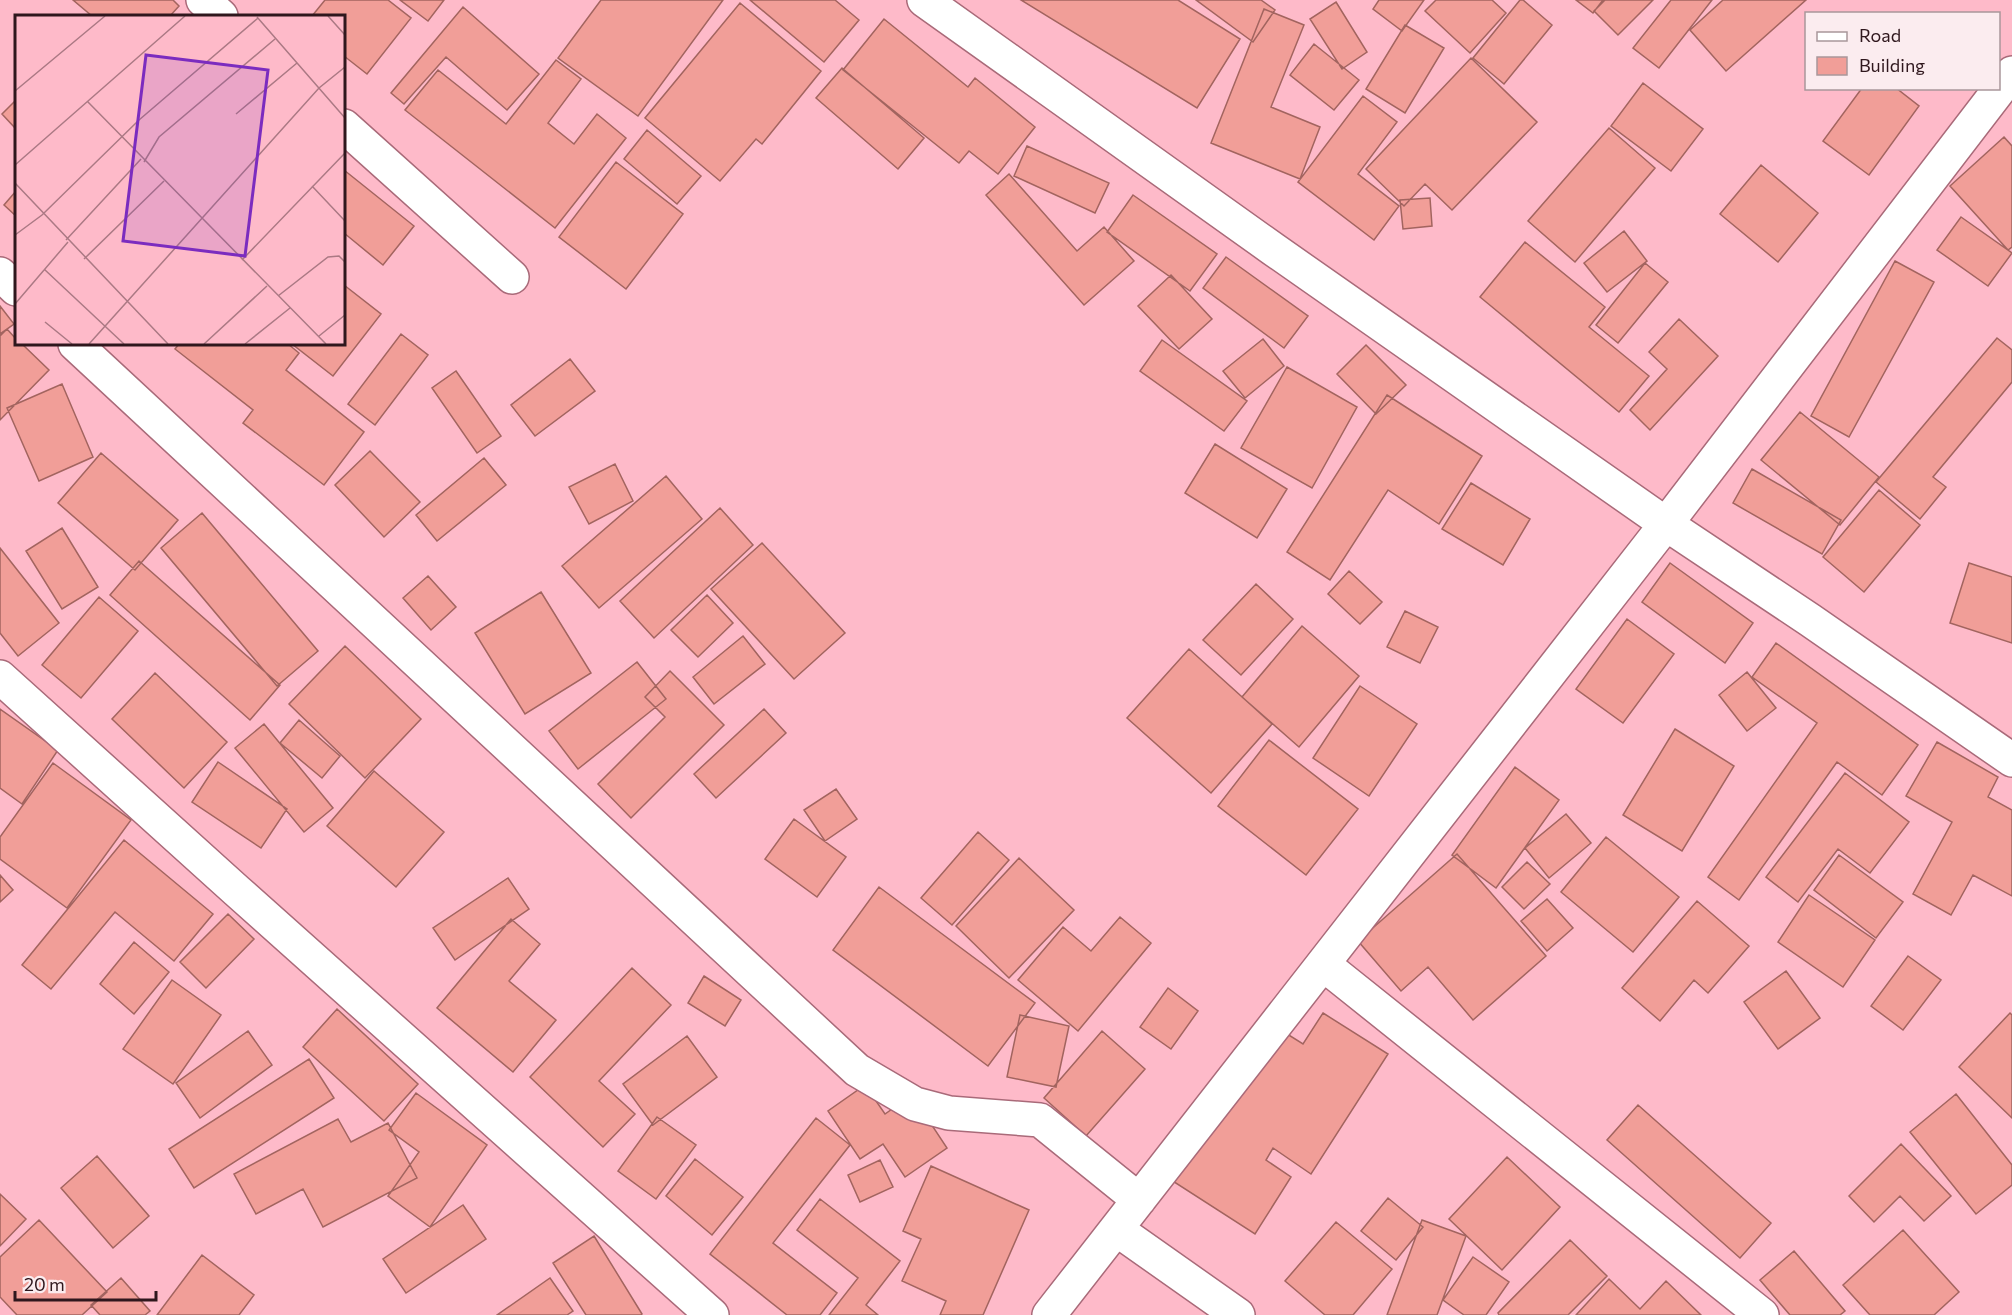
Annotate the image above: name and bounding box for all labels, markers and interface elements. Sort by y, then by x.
legend [1805,12,2000,90]
inset map [15,15,345,345]
text: Road [1859,24,1901,46]
text: Building [1859,54,1925,76]
scale bar [15,1264,156,1302]
text: 20 m [24,1273,65,1295]

